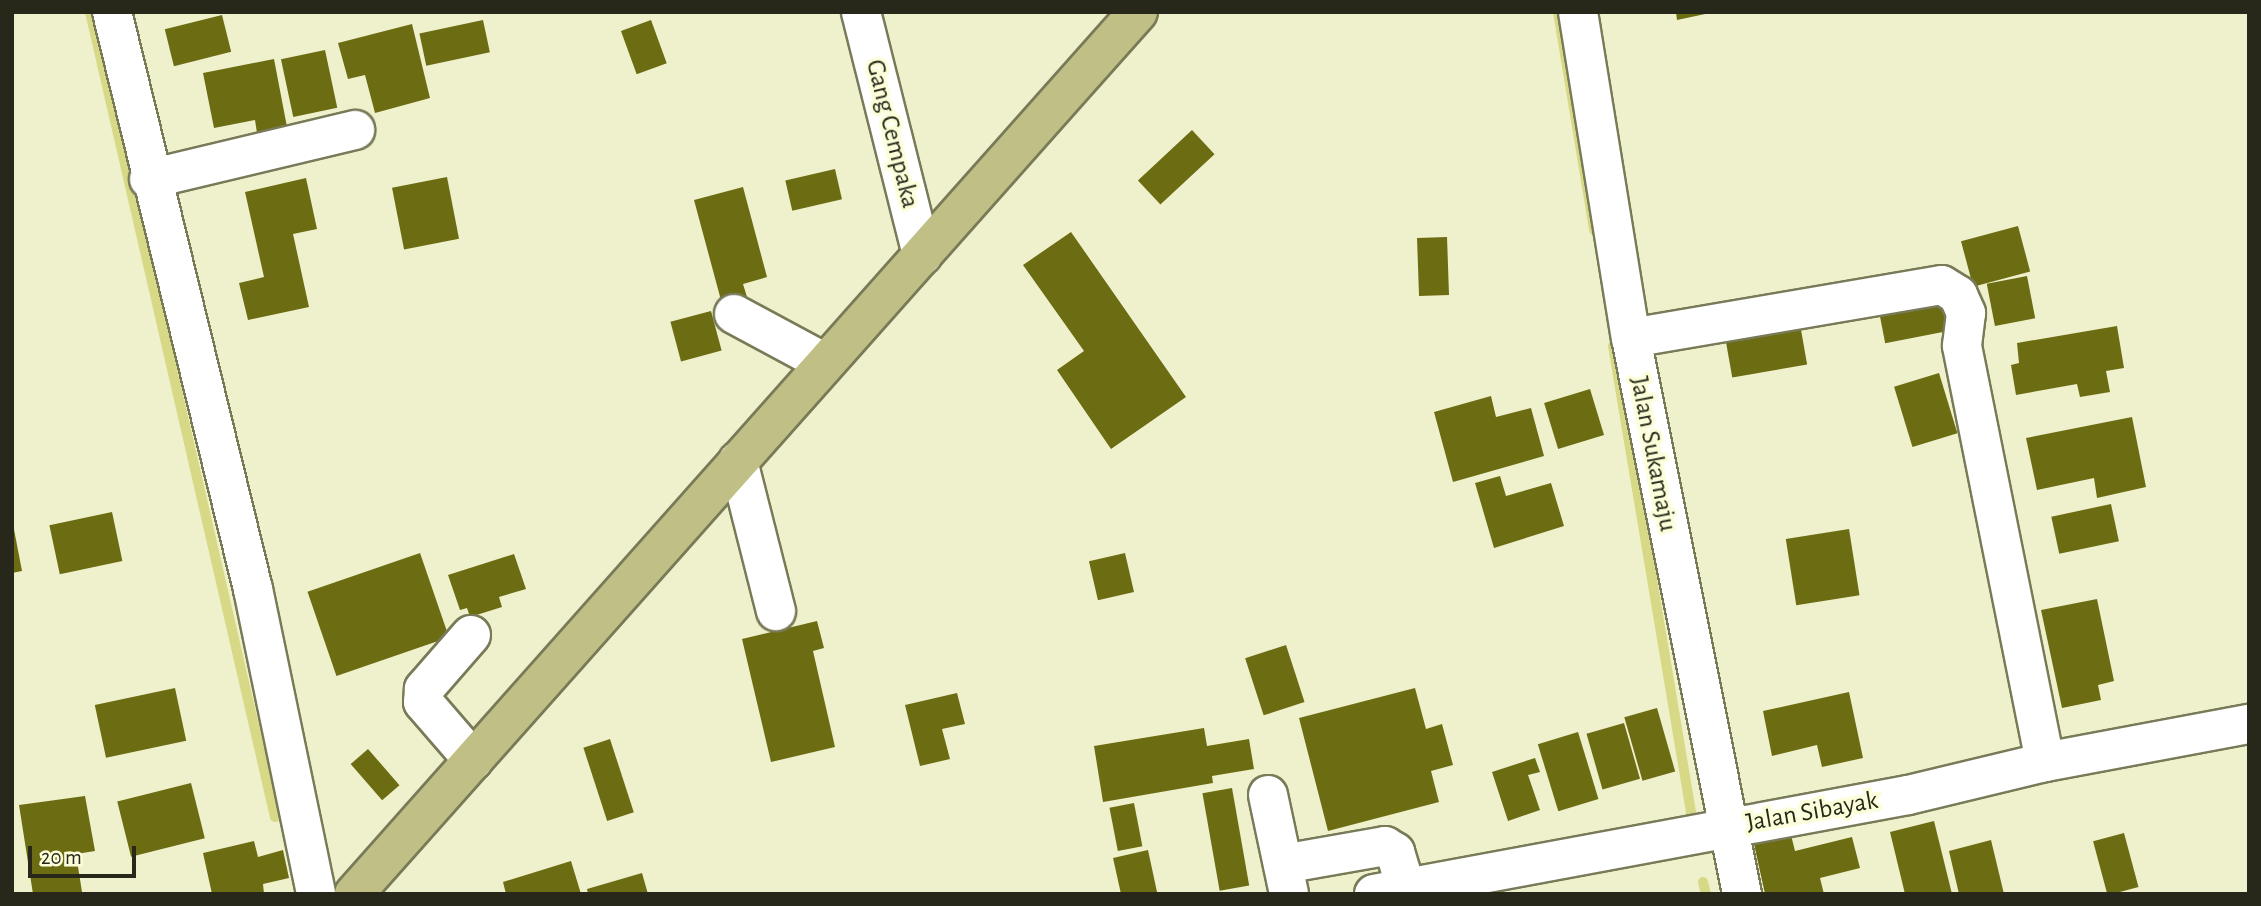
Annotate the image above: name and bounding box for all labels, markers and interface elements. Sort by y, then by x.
street label: Gang Cempaka [858,57,926,211]
street label: Jalan Sukamaju [1623,374,1683,534]
street label: Jalan Sibayak [1744,785,1880,839]
scale bar [32,832,140,876]
text: 20 m [41,847,82,868]

